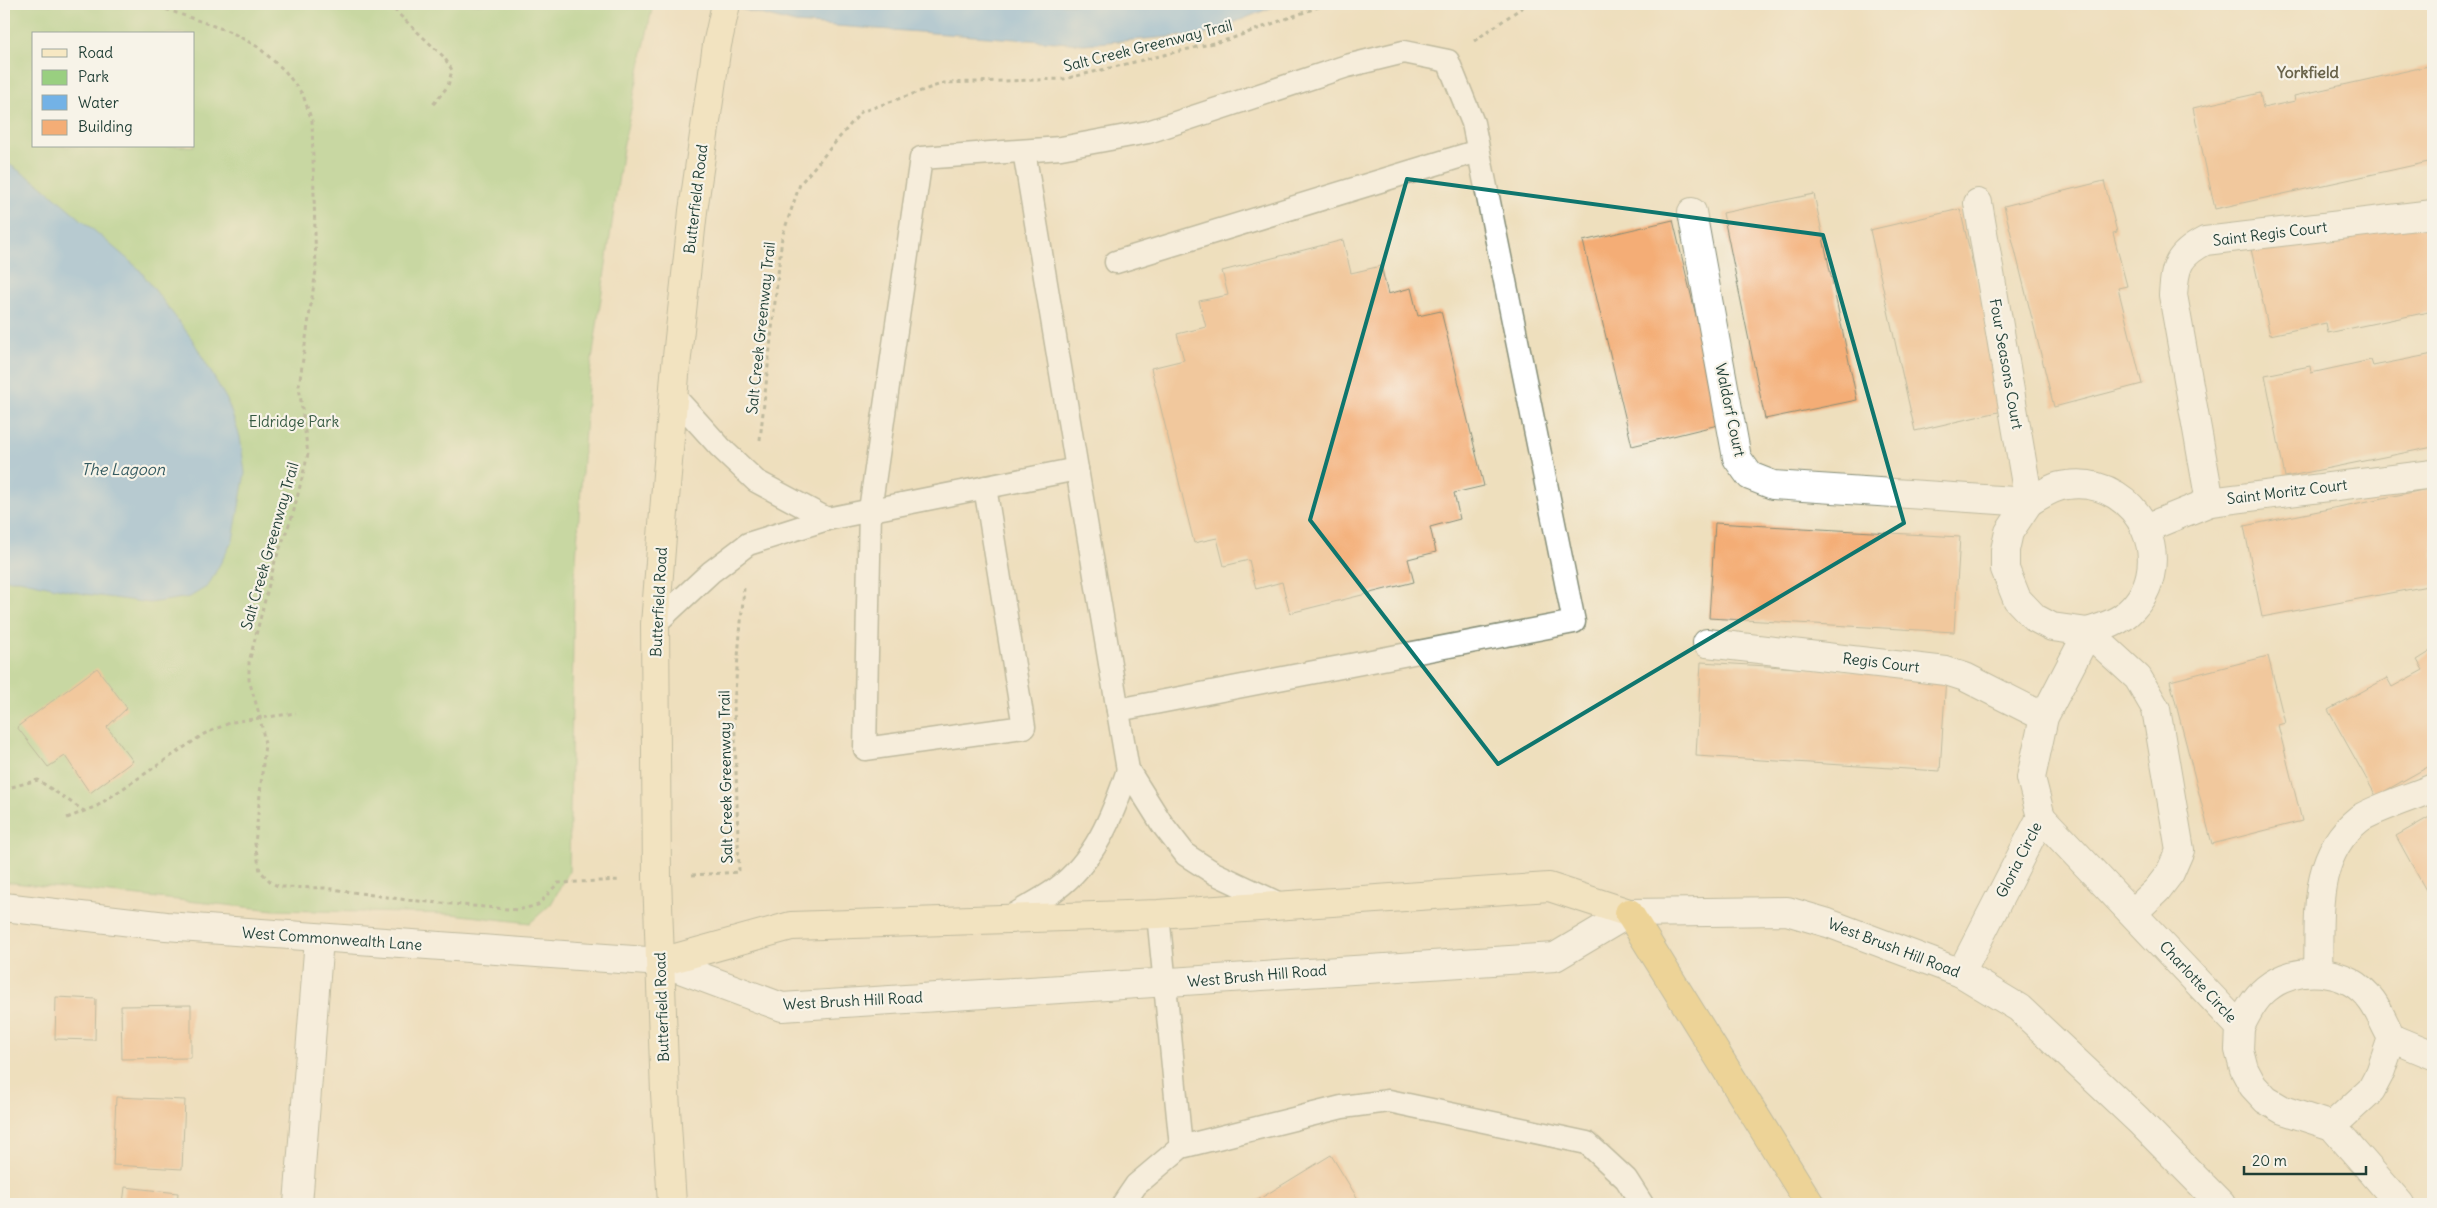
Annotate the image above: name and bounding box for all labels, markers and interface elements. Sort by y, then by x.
street label: Salt Creek Greenway Trail [1061,15,1234,76]
legend [32,32,195,148]
text: Road [78,43,113,62]
district label: Yorkfield [2276,62,2340,82]
text: Park [78,67,109,86]
text: Water [78,93,119,112]
text: Building [78,117,133,136]
street label: Butterfield Road [679,143,712,255]
street label: Saint Regis Court [2212,217,2328,250]
street label: Salt Creek Greenway Trail [742,241,779,415]
street label: Four Seasons Court [1986,297,2027,431]
street label: Waldorf Court [1711,361,1750,458]
park label: Eldridge Park [249,412,340,431]
water label: The Lagoon [81,459,166,479]
street label: Salt Creek Greenway Trail [236,460,303,632]
street label: Saint Moritz Court [2226,475,2348,508]
street label: Butterfield Road [646,546,671,657]
street label: Regis Court [1841,648,1921,677]
street label: Salt Creek Greenway Trail [714,690,737,864]
street label: Gloria Circle [1991,819,2046,901]
street label: West Brush Hill Road [1825,914,1963,982]
street label: West Commonwealth Lane [241,923,423,954]
street label: Charlotte Circle [2156,937,2241,1026]
street label: Butterfield Road [650,952,673,1062]
street label: West Brush Hill Road [1186,960,1328,991]
street label: West Brush Hill Road [783,987,924,1014]
scale bar [2244,1143,2367,1175]
text: 20 m [2252,1151,2287,1170]

